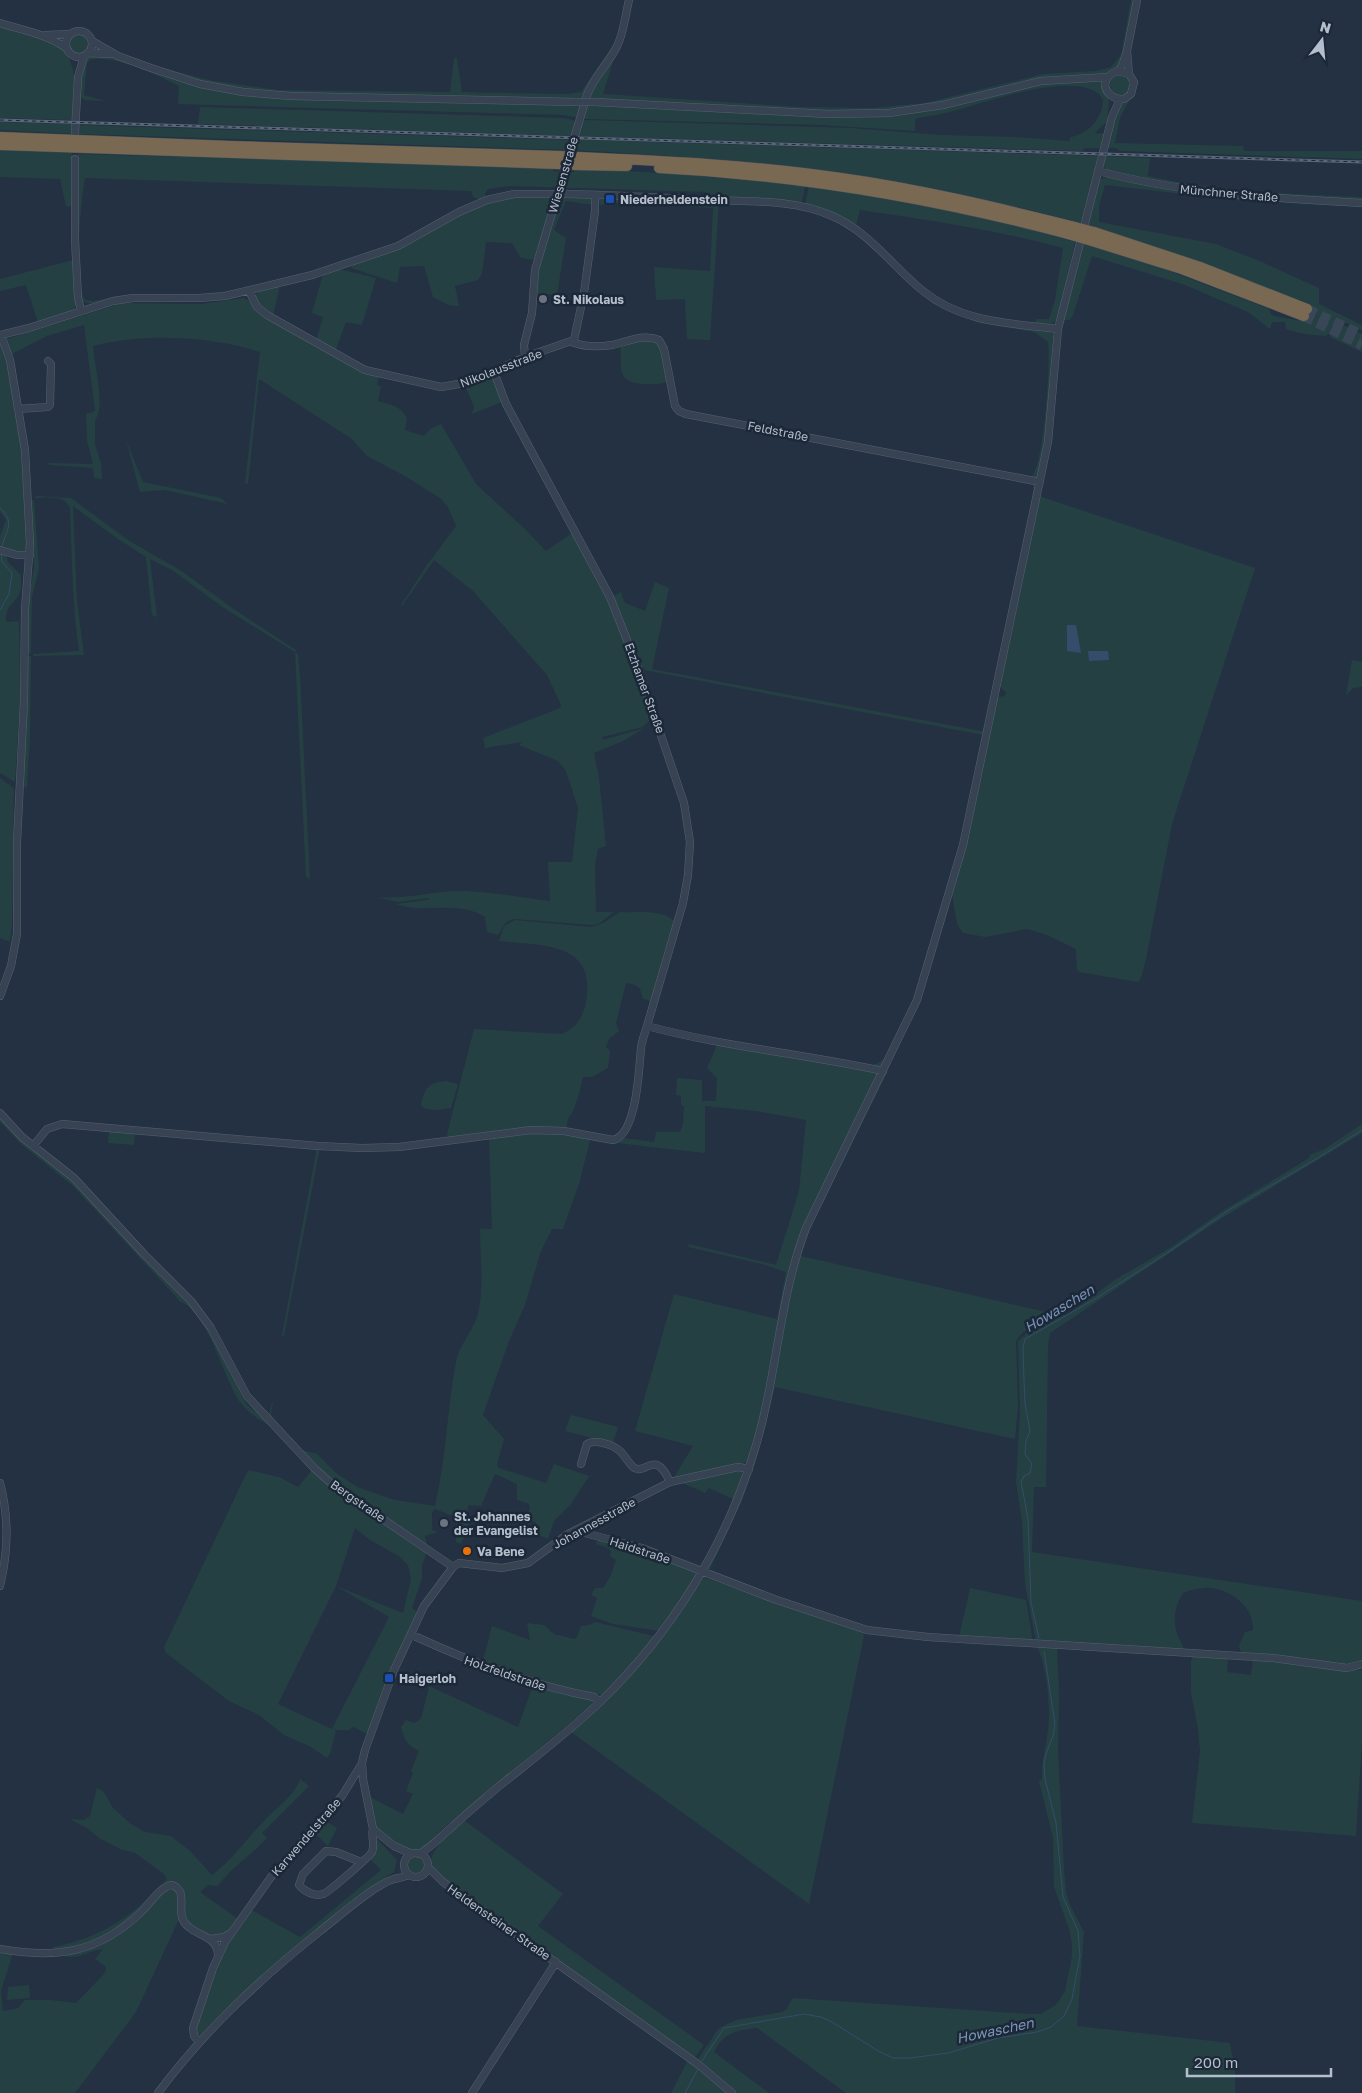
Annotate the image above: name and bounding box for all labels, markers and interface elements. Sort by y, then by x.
north arrow [1297,15,1347,65]
text: N [1318,17,1333,37]
street label: Wiesenstraße [545,135,581,215]
street label: Münchner Straße [1179,181,1279,205]
place label: Niederheldenstein [620,192,728,207]
marker: Niederheldenstein [604,193,616,205]
place label: St. Nikolaus [553,292,624,307]
marker: St. Nikolaus [537,293,549,305]
street label: Nikolausstraße [458,345,544,391]
street label: Feldstraße [746,418,810,444]
street label: Etzhamer Straße [622,641,668,735]
water label: Howaschen [1021,1280,1098,1335]
street label: Bergstraße [328,1477,388,1525]
street label: Johannesstraße [550,1494,638,1552]
place label: St. Johannes der Evangelist [454,1509,538,1538]
marker: St. Johannes der Evangelist [438,1517,450,1529]
street label: Haidstraße [608,1533,672,1567]
place label: Va Bene [477,1544,525,1559]
marker: Va Bene [461,1545,473,1557]
street label: Holzfeldstraße [462,1652,548,1694]
place label: Haigerloh [399,1671,456,1686]
marker: Haigerloh [383,1672,395,1684]
street label: Karwendelstraße [268,1795,344,1879]
street label: Heldensteiner Straße [445,1881,553,1963]
water label: Howaschen [955,2013,1036,2046]
scale bar [1187,2046,1331,2078]
text: 200 m [1194,2053,1238,2071]

